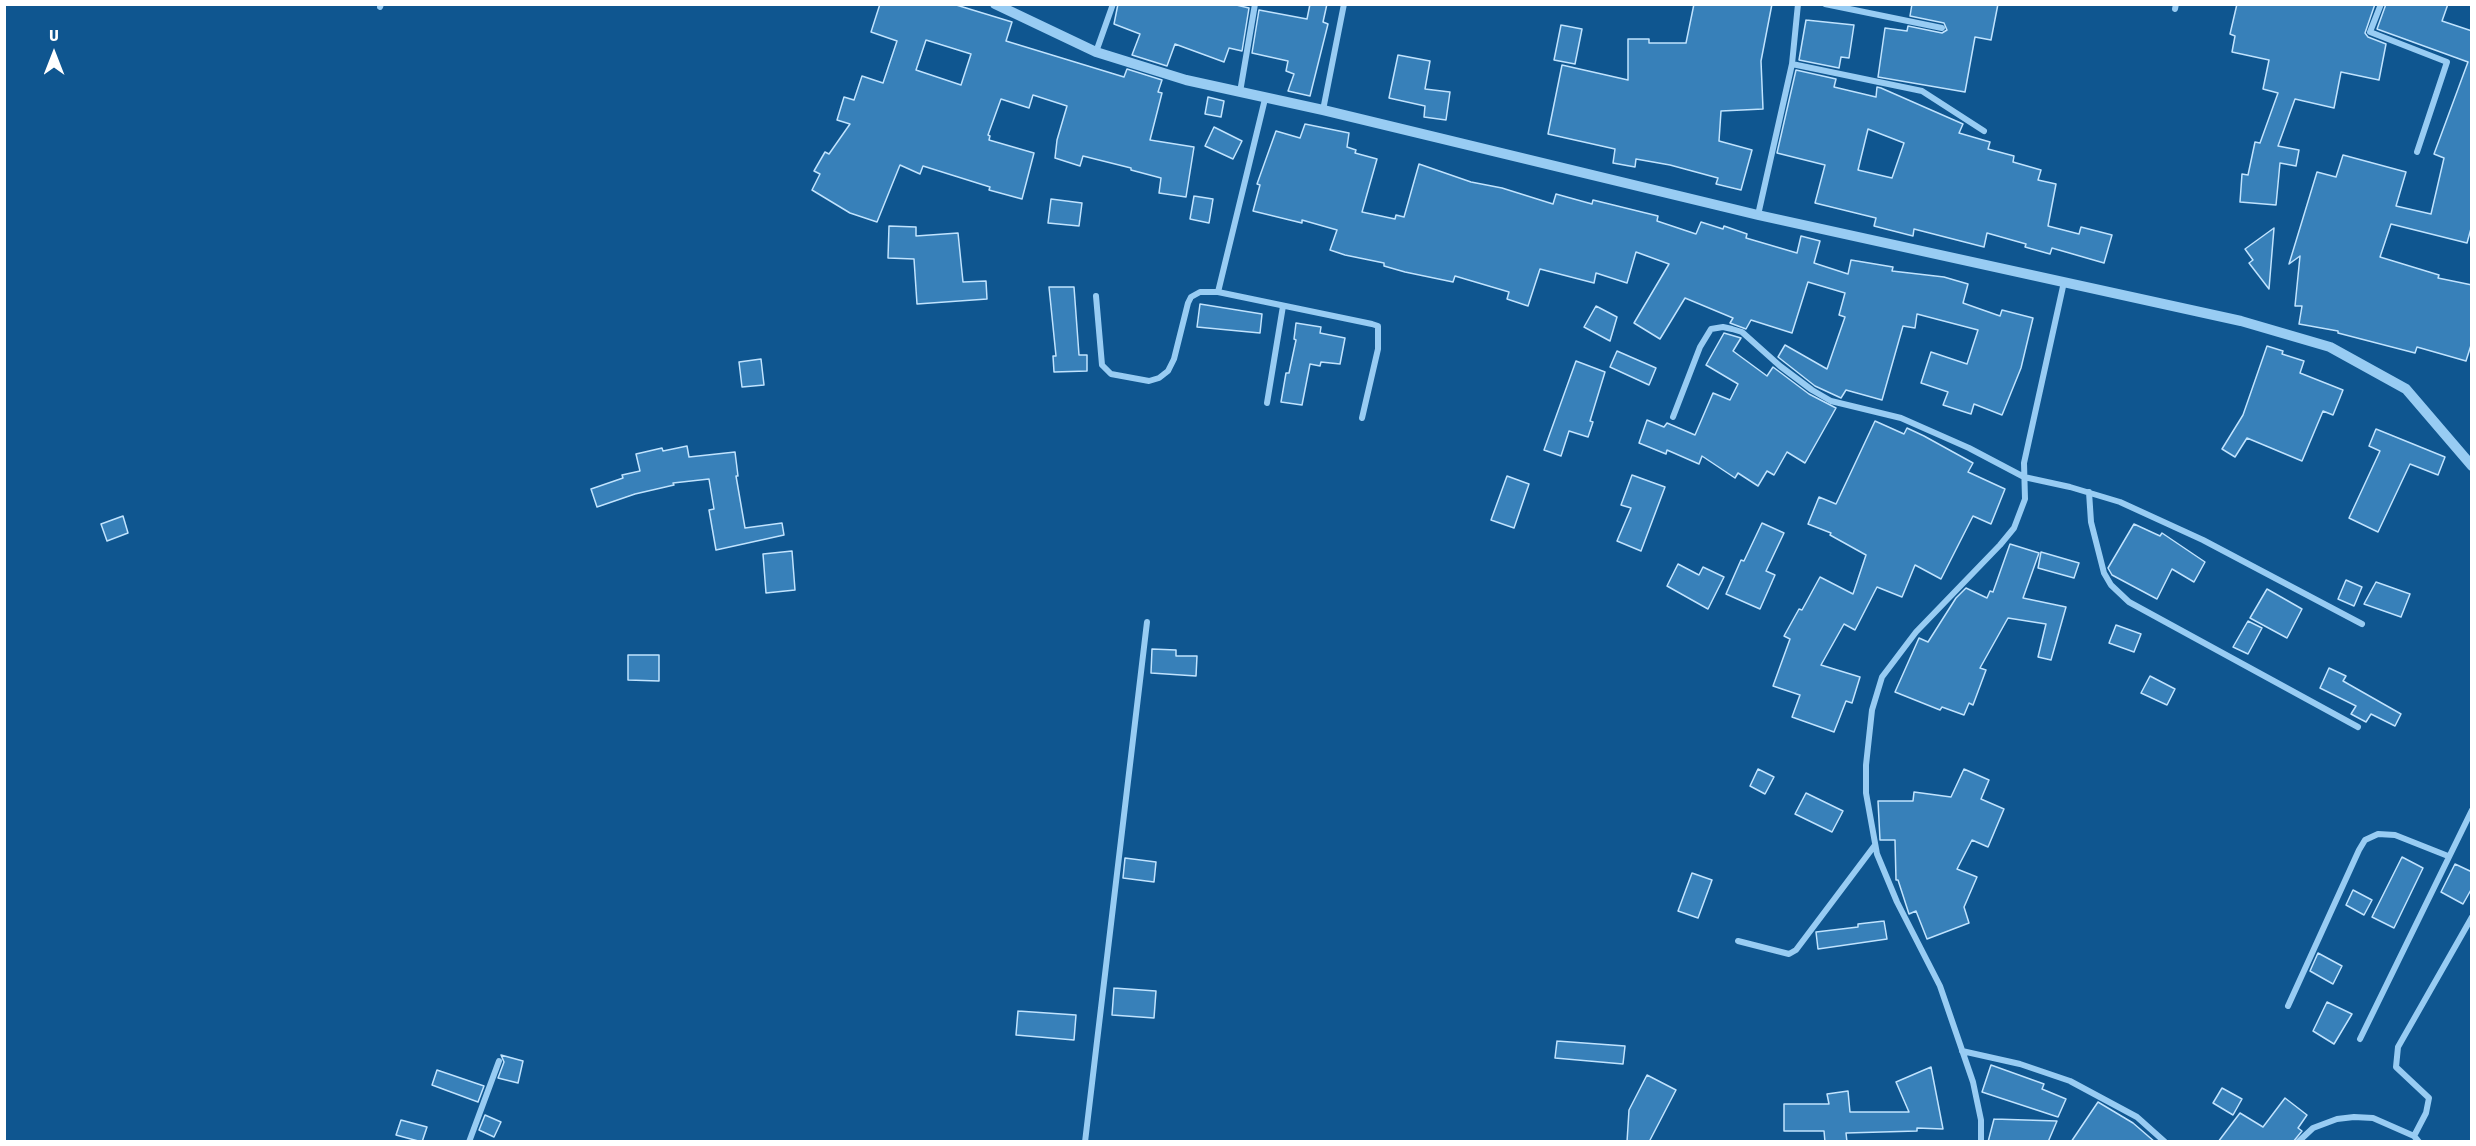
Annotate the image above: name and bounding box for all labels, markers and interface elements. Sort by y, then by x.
north arrow [24,24,84,84]
text: U [49,26,59,45]

